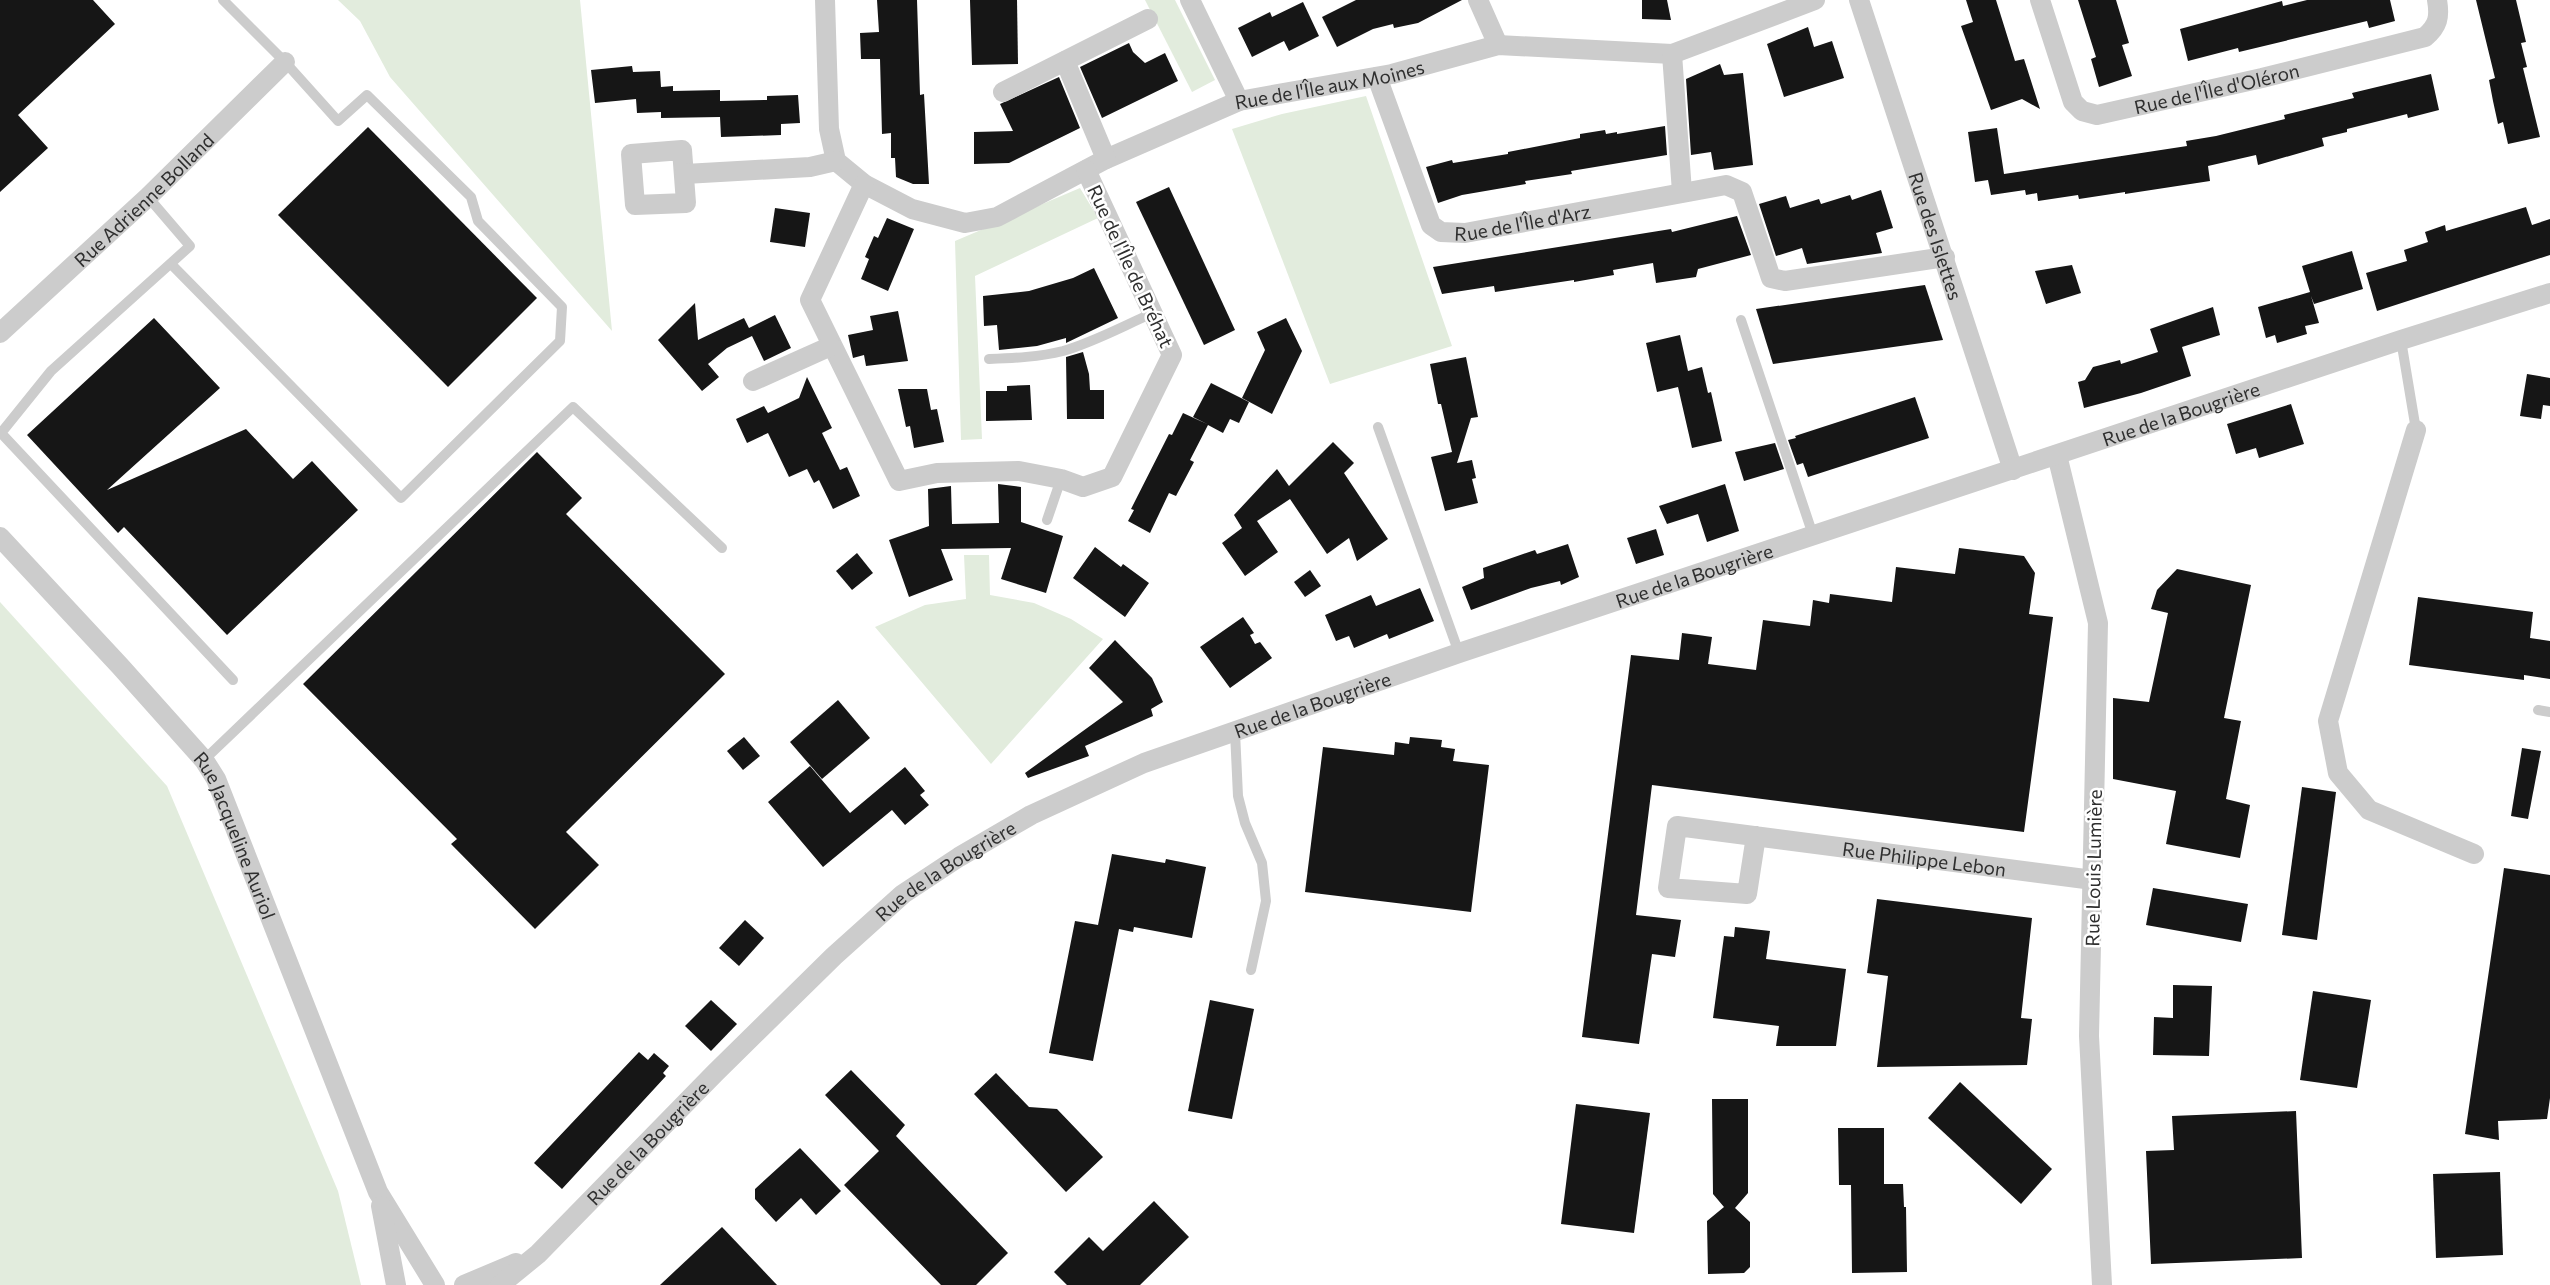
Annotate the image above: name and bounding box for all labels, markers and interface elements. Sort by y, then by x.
street label: Rue de l'Île aux Moines [1233,54,1427,113]
street label: Rue de l'Île d'Oléron [2132,58,2302,118]
street label: Rue Adrienne Bolland [69,128,218,271]
street label: Rue des Islettes [1905,169,1968,302]
street label: Rue de l'Île de Bréhat [1083,181,1179,351]
street label: Rue de l'Île d'Arz [1454,199,1592,245]
street label: Rue de la Bougrière [2099,376,2262,450]
street label: Rue de la Bougrière [1612,538,1776,612]
street label: Rue de la Bougrière [1231,666,1394,742]
street label: Rue Jacqueline Auriol [190,746,281,922]
street label: Rue Louis Lumière [2080,789,2106,947]
street label: Rue de la Bougrière [870,815,1019,925]
street label: Rue Philippe Lebon [1841,836,2008,880]
street label: Rue de la Bougrière [581,1076,713,1209]

